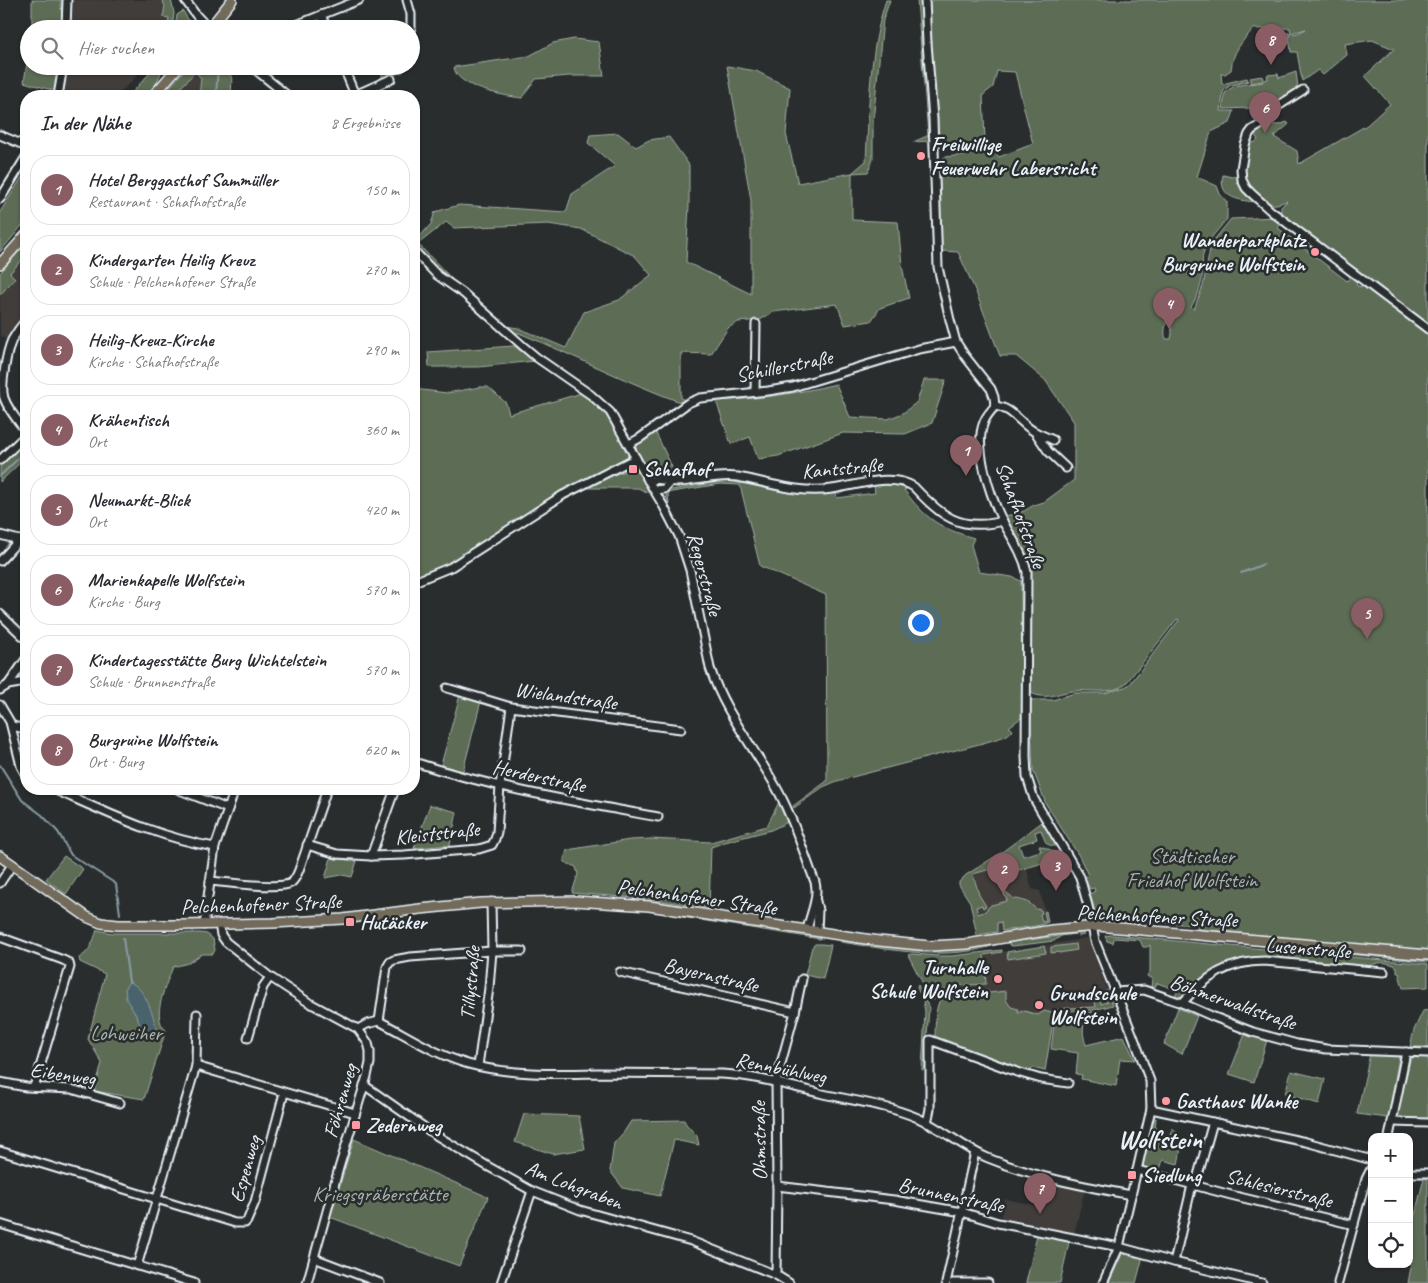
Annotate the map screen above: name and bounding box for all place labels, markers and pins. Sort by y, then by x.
pin: 8 [1255,24,1287,65]
pin: 6 [1249,92,1281,133]
place label: Freiwillige Feuerwehr Labersricht [931,131,1098,181]
marker: Freiwillige Feuerwehr Labersricht [915,150,927,162]
place label: Wanderparkplatz Burgruine Wolfstein [1162,227,1307,277]
marker: Wanderparkplatz Burgruine Wolfstein [1309,246,1321,258]
pin: 4 [1153,288,1185,329]
pin: 1 [950,435,982,476]
place label: Schafhof [643,456,715,482]
marker: Schafhof [627,463,639,475]
pin: 5 [1351,598,1383,639]
pin: 3 [1040,850,1072,891]
pin: 2 [987,853,1019,894]
place label: Hutäcker [360,909,428,935]
marker: Hutäcker [344,916,356,928]
place label: Turnhalle Schule Wolfstein [869,954,990,1004]
marker: Turnhalle Schule Wolfstein [992,973,1004,985]
place label: Grundschule Wolfstein [1049,980,1138,1030]
marker: Grundschule Wolfstein [1033,999,1045,1011]
place label: Gasthaus Wanke [1176,1088,1300,1114]
marker: Gasthaus Wanke [1160,1095,1172,1107]
place label: Zedernweg [366,1112,444,1138]
marker: Zedernweg [350,1119,362,1131]
place label: Siedlung [1142,1162,1203,1188]
marker: Siedlung [1126,1169,1138,1181]
pin: 7 [1024,1173,1056,1214]

